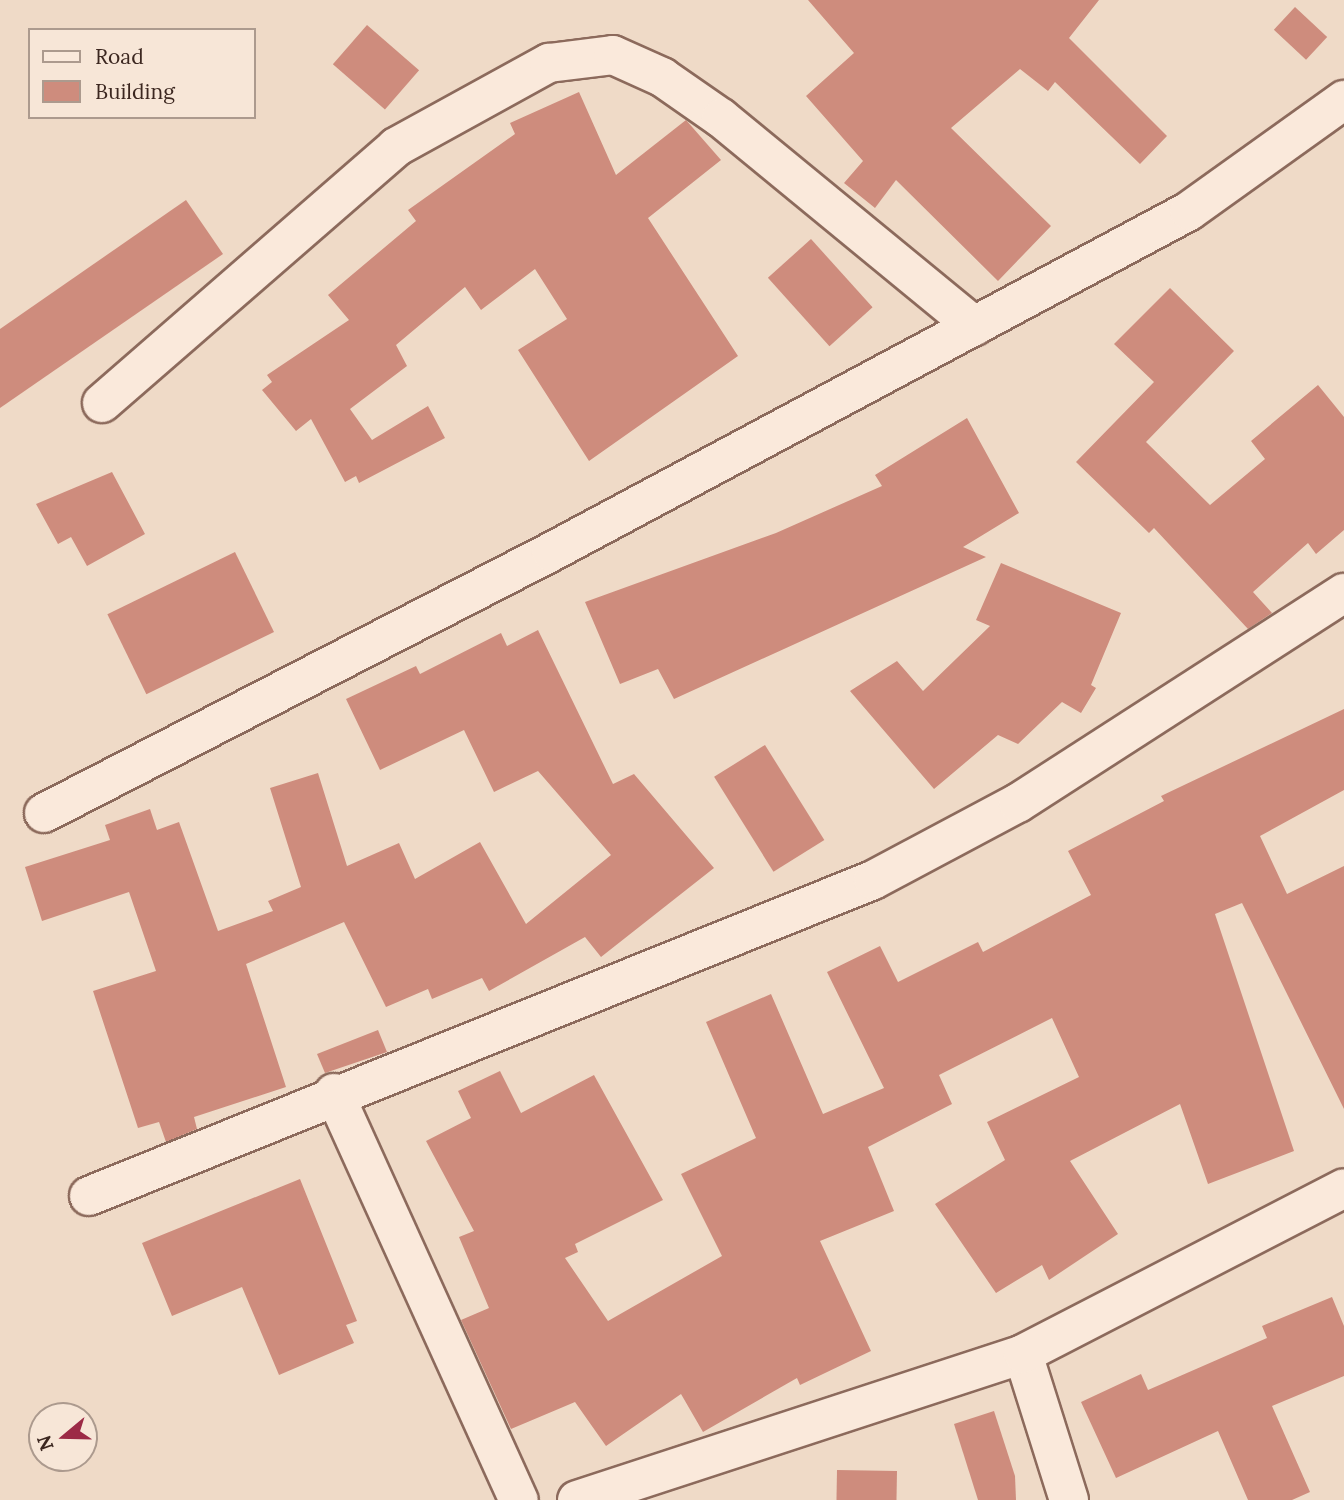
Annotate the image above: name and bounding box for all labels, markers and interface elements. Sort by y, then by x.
legend [28,28,256,119]
text: Road [95,43,144,70]
text: Building [95,78,175,105]
north arrow [28,1402,98,1472]
text: N [31,1432,59,1454]

